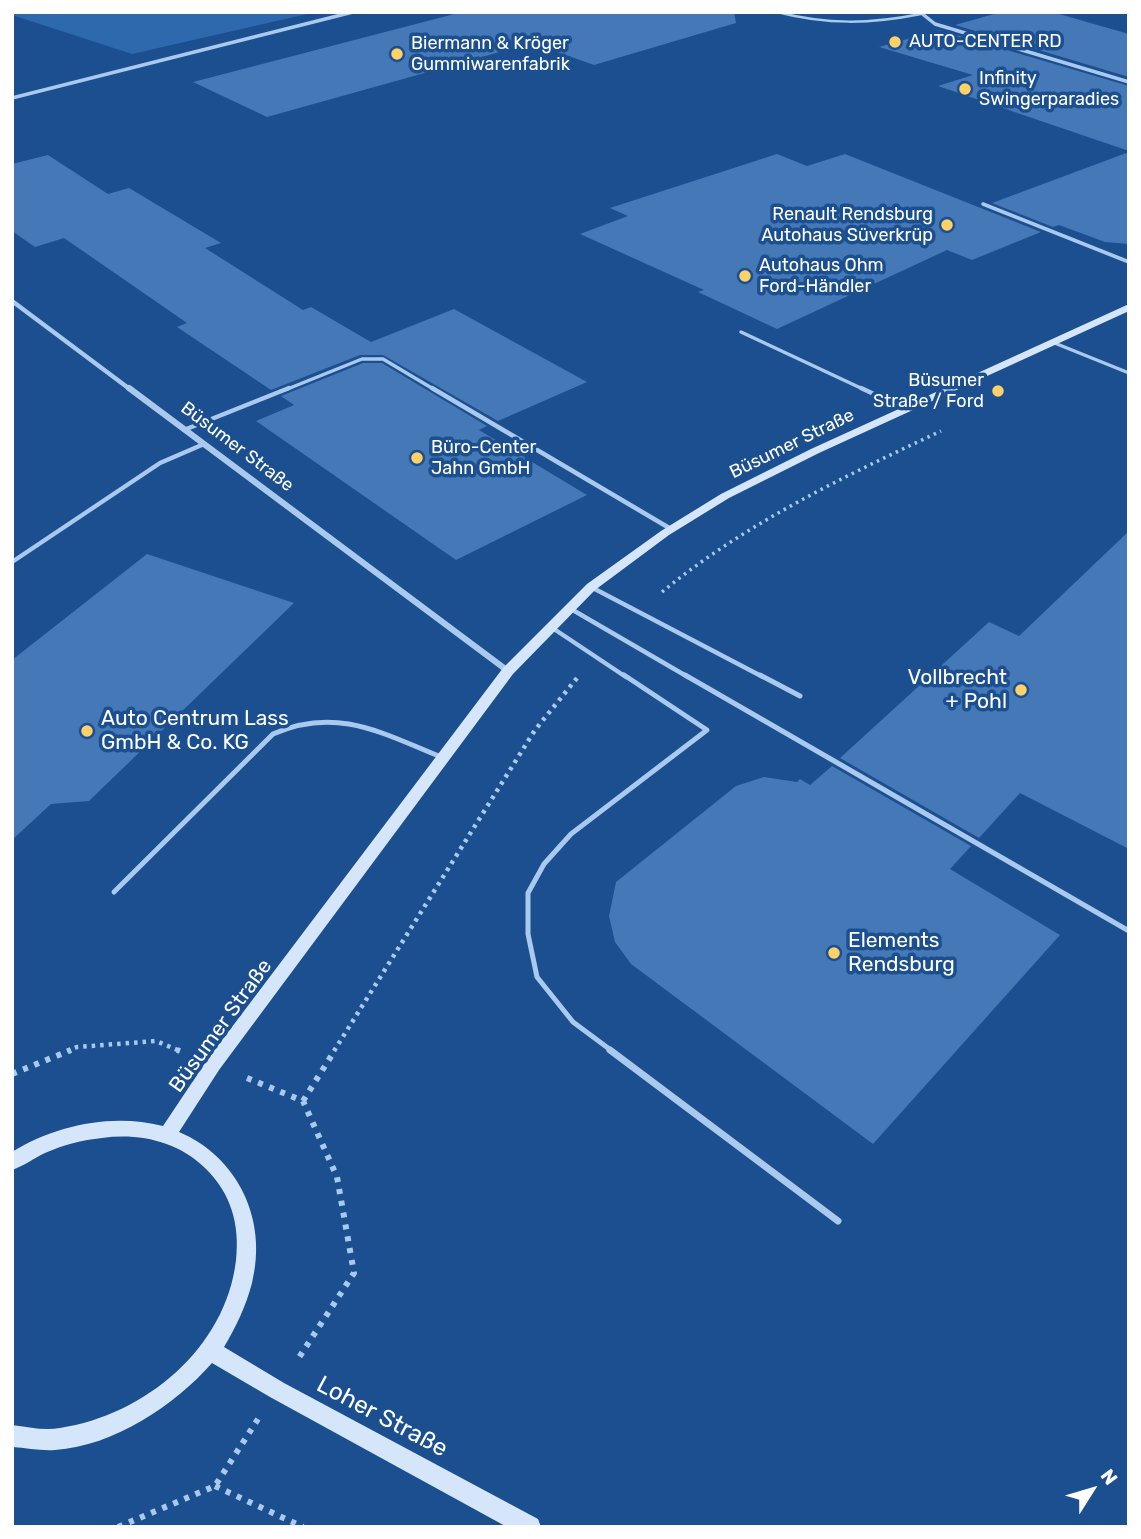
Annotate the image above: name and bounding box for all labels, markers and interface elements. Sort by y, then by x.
place label: AUTO-CENTER RD [909,31,1062,53]
place label: Biermann & Kröger Gummiwarenfabrik [411,33,570,76]
marker: AUTO-CENTER RD [887,34,903,50]
marker: Biermann & Kröger Gummiwarenfabrik [389,46,405,62]
place label: Infinity Swingerparadies [979,68,1119,110]
marker: Infinity Swingerparadies [957,81,973,97]
place label: Renault Rendsburg Autohaus Süverkrüp [761,204,933,246]
marker: Renault Rendsburg Autohaus Süverkrüp [939,217,955,233]
place label: Autohaus Ohm Ford-Händler [759,255,884,298]
marker: Autohaus Ohm Ford-Händler [737,268,753,284]
place label: Büsumer Straße / Ford [873,370,984,412]
marker: Büsumer Straße / Ford [990,383,1006,399]
street label: Büsumer Straße [176,398,298,496]
street label: Büsumer Straße [726,405,858,483]
place label: Büro-Center Jahn GmbH [431,437,536,480]
marker: Büro-Center Jahn GmbH [409,450,425,466]
place label: Vollbrecht + Pohl [908,665,1007,715]
marker: Vollbrecht + Pohl [1013,682,1029,698]
place label: Auto Centrum Lass GmbH & Co. KG [101,706,289,756]
marker: Auto Centrum Lass GmbH & Co. KG [79,723,95,739]
place label: Elements Rendsburg [848,928,955,978]
marker: Elements Rendsburg [826,945,842,961]
street label: Büsumer Straße [164,955,278,1097]
street label: Loher Straße [312,1370,452,1464]
north arrow [1057,1455,1127,1525]
text: N [1096,1465,1122,1489]

